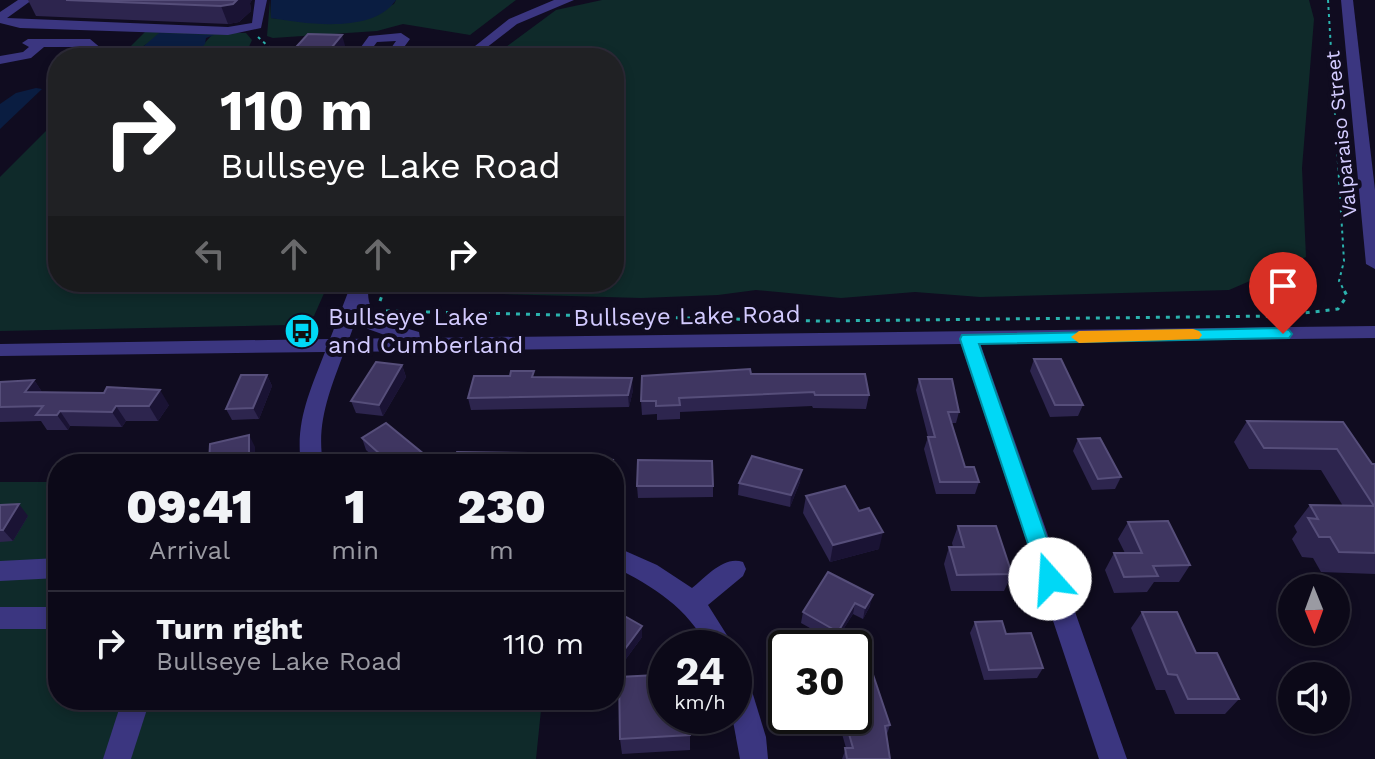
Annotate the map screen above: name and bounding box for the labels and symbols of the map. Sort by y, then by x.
street label: Valparaiso Street [1320,49,1362,218]
pin [1249,252,1317,334]
street label: Bullseye Lake Road [573,300,801,332]
place label: Bullseye Lake and Cumberland [328,303,523,359]
bus stop icon: Bullseye Lake and Cumberland [283,312,321,350]
position arrow [1008,537,1092,621]
north arrow [1278,574,1350,646]
speed limit sign: 30 [768,630,872,734]

